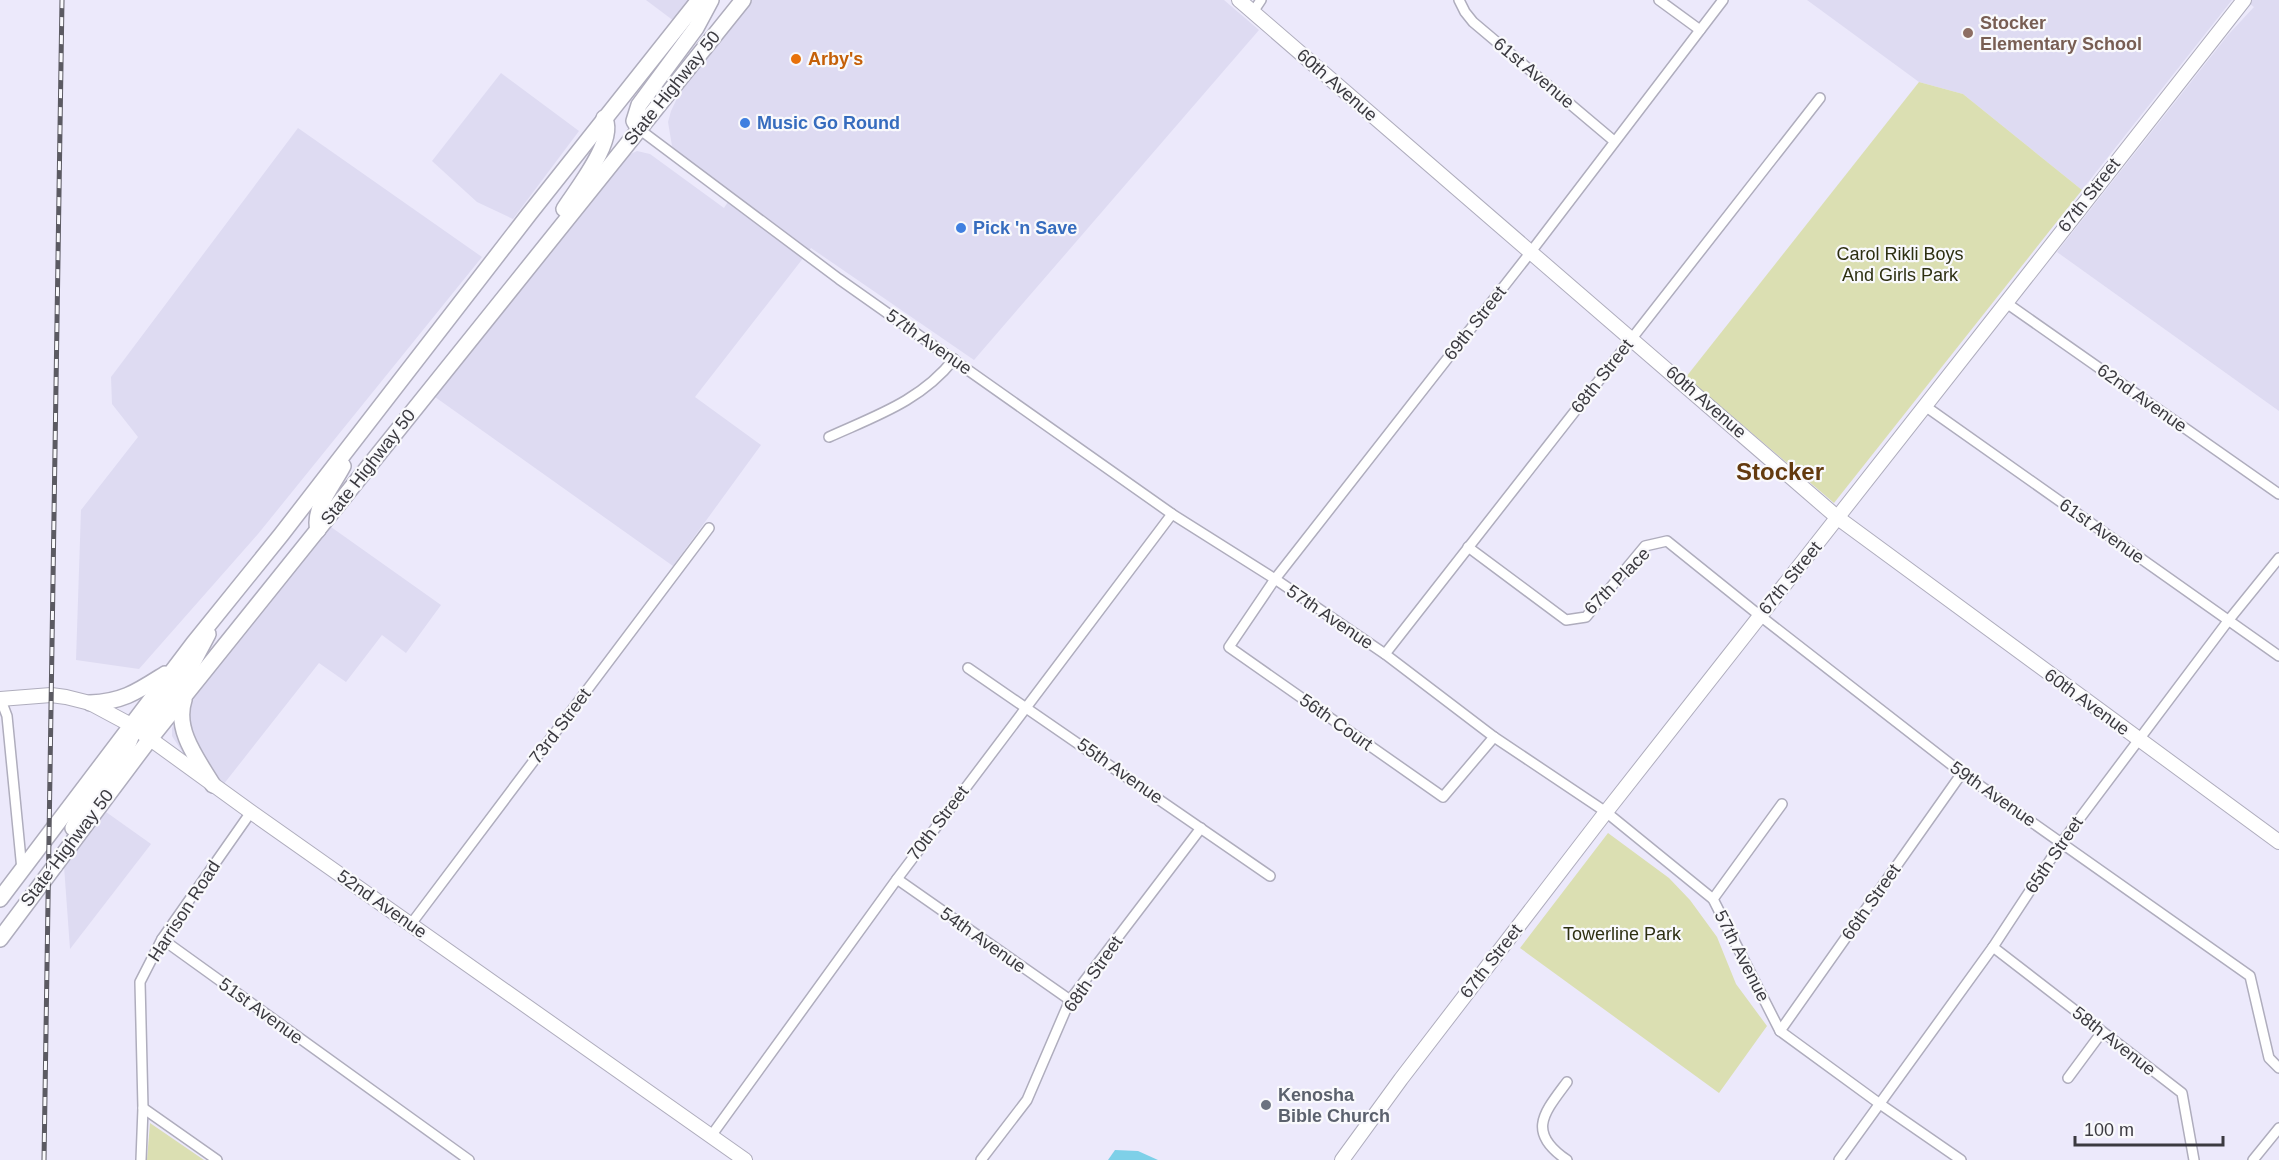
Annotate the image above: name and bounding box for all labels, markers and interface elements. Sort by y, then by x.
place label: Stocker Elementary School [1980,13,2142,54]
marker: Stocker Elementary School [1961,26,1975,40]
street label: State Highway 50 [620,27,724,149]
street label: 61st Avenue [1490,34,1578,112]
street label: 60th Avenue [1293,45,1381,125]
place label: Arby's [808,49,863,69]
marker: Arby's [789,52,803,66]
place label: Music Go Round [757,113,900,133]
marker: Music Go Round [738,116,752,130]
street label: 67th Street [2054,154,2124,236]
place label: Pick 'n Save [973,218,1077,238]
marker: Pick 'n Save [954,221,968,235]
park label: Carol Rikli Boys And Girls Park [1836,244,1964,285]
street label: 69th Street [1440,282,1510,364]
street label: 57th Avenue [882,305,976,379]
street label: 68th Street [1567,335,1637,417]
street label: 62nd Avenue [2093,360,2191,436]
street label: 60th Avenue [1662,362,1750,442]
street label: State Highway 50 [317,405,419,529]
district label: Stocker [1736,458,1824,485]
street label: 61st Avenue [2056,494,2148,568]
street label: 67th Street [1755,537,1825,619]
street label: 67th Place [1580,543,1654,619]
street label: 57th Avenue [1283,581,1377,653]
street label: 60th Avenue [2041,665,2133,739]
street label: 73rd Street [525,684,595,768]
street label: 56th Court [1296,690,1376,754]
street label: 55th Avenue [1073,734,1167,808]
street label: 59th Avenue [1946,757,2040,831]
street label: 70th Street [904,782,972,864]
street label: State Highway 50 [17,786,117,910]
street label: 65th Street [2021,813,2087,897]
street label: Harrison Road [144,857,224,965]
street label: 66th Street [1838,860,1904,944]
street label: 52nd Avenue [333,866,431,942]
street label: 54th Avenue [936,903,1030,977]
street label: 57th Avenue [1710,907,1774,1005]
street label: 67th Street [1456,920,1526,1002]
park label: Towerline Park [1563,924,1682,944]
street label: 68th Street [1060,932,1126,1016]
street label: 51st Avenue [215,974,307,1048]
street label: 58th Avenue [2069,1002,2159,1080]
place label: Kenosha Bible Church [1278,1085,1390,1126]
marker: Kenosha Bible Church [1259,1098,1273,1112]
scale bar [2075,1109,2224,1147]
text: 100 m [2084,1120,2134,1140]

